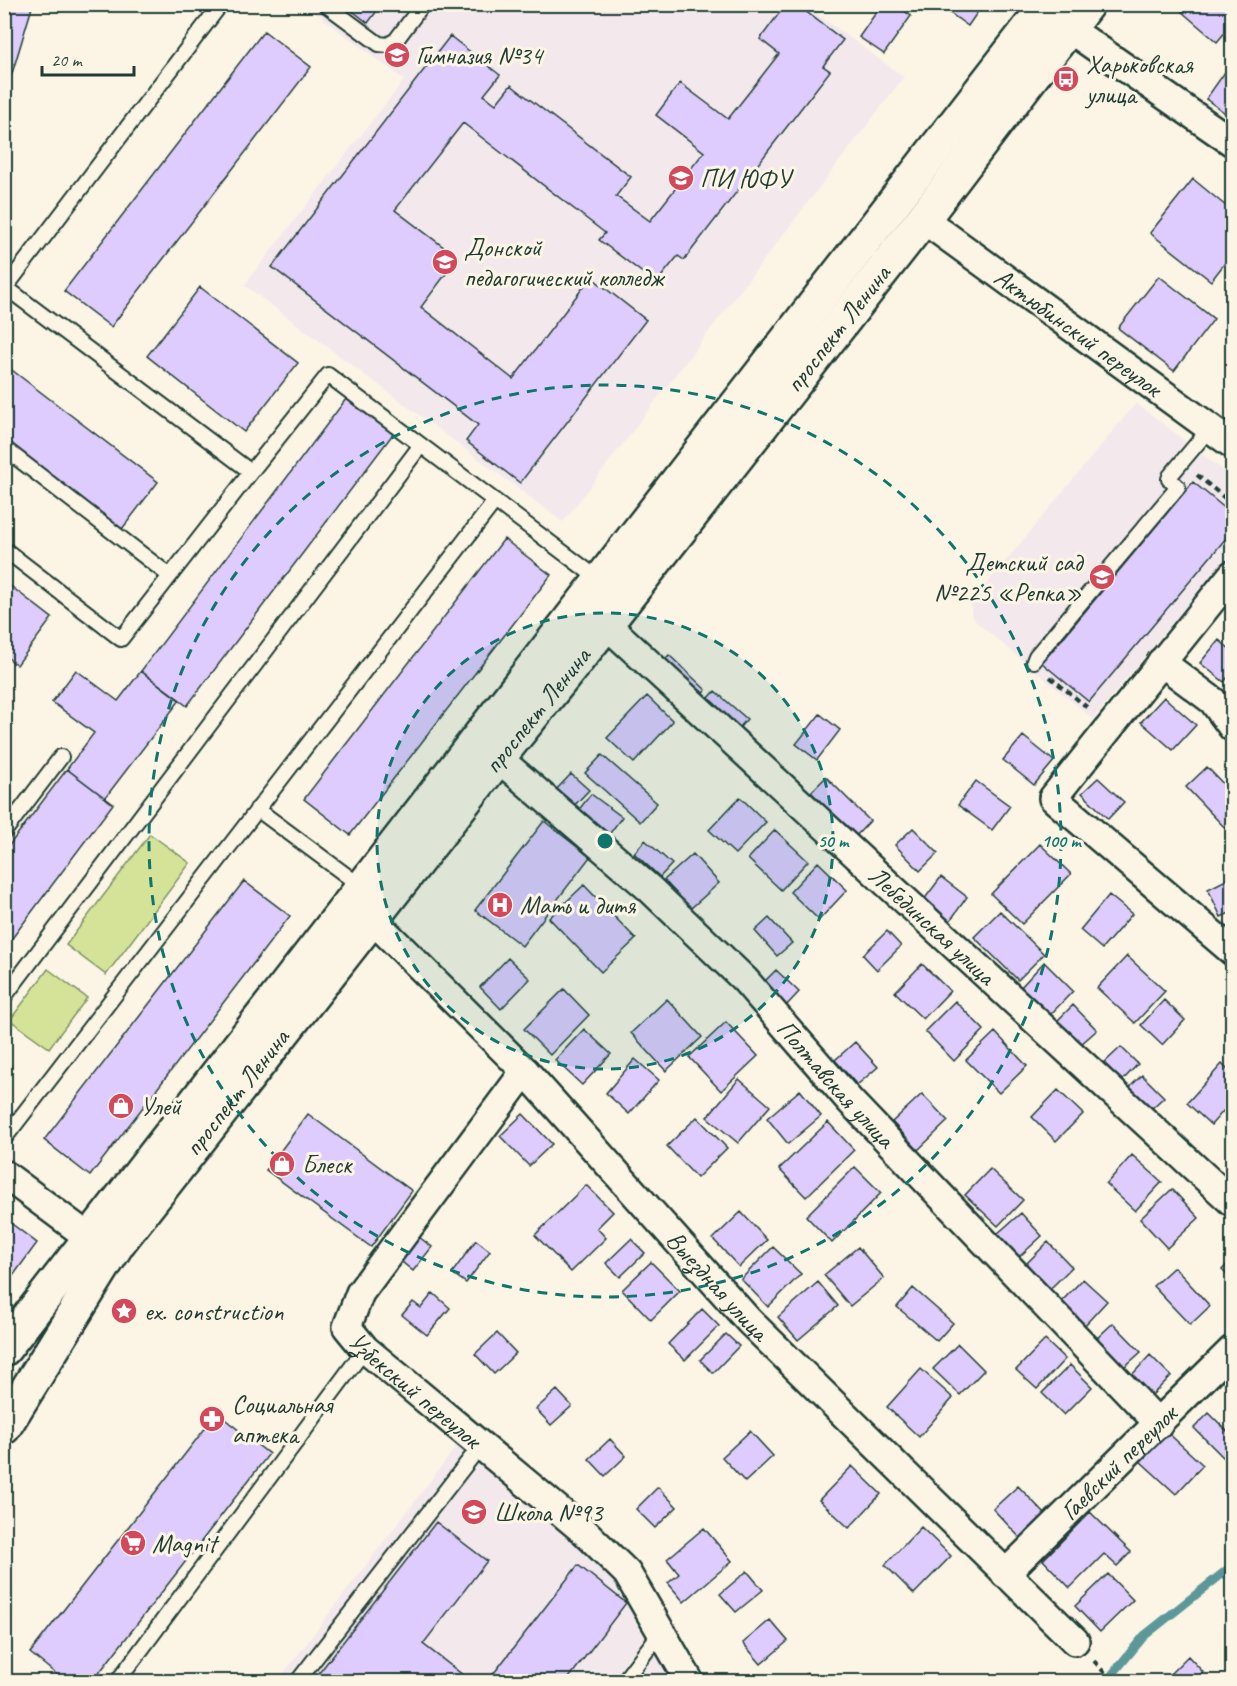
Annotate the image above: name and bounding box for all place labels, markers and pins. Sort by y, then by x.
place label: Гимназия №34 [416,39,545,72]
school or university icon: Гимназия №34 [382,40,412,70]
place label: Харьковская улица [1084,48,1195,111]
bus stop icon: Харьковская улица [1051,64,1081,94]
place label: ПИ ЮФУ [700,162,795,195]
school or university icon: ПИ ЮФУ [666,163,696,193]
place label: Донской педагогический колледж [464,231,666,294]
school or university icon: Донской педагогический колледж [430,247,460,277]
place label: Детский сад №225 «Репка» [934,546,1085,609]
school or university icon: Детский сад №225 «Репка» [1087,562,1117,592]
centre of rings [595,831,615,851]
place label: Мать и дитя [520,889,637,922]
hospital icon: Мать и дитя [485,890,515,920]
place label: Улей [140,1090,183,1123]
shop icon: Улей [106,1091,136,1121]
place label: Блеск [302,1148,353,1181]
shop icon: Блеск [267,1149,297,1179]
place label: ex. construction [144,1295,284,1328]
place icon: ex. construction [109,1296,139,1326]
place label: Социальная аптека [232,1388,334,1451]
pharmacy icon: Социальная аптека [197,1404,227,1434]
place label: Школа №93 [494,1496,605,1529]
school or university icon: Школа №93 [459,1497,489,1527]
place label: Magnit [152,1527,220,1560]
supermarket icon: Magnit [118,1528,148,1558]

